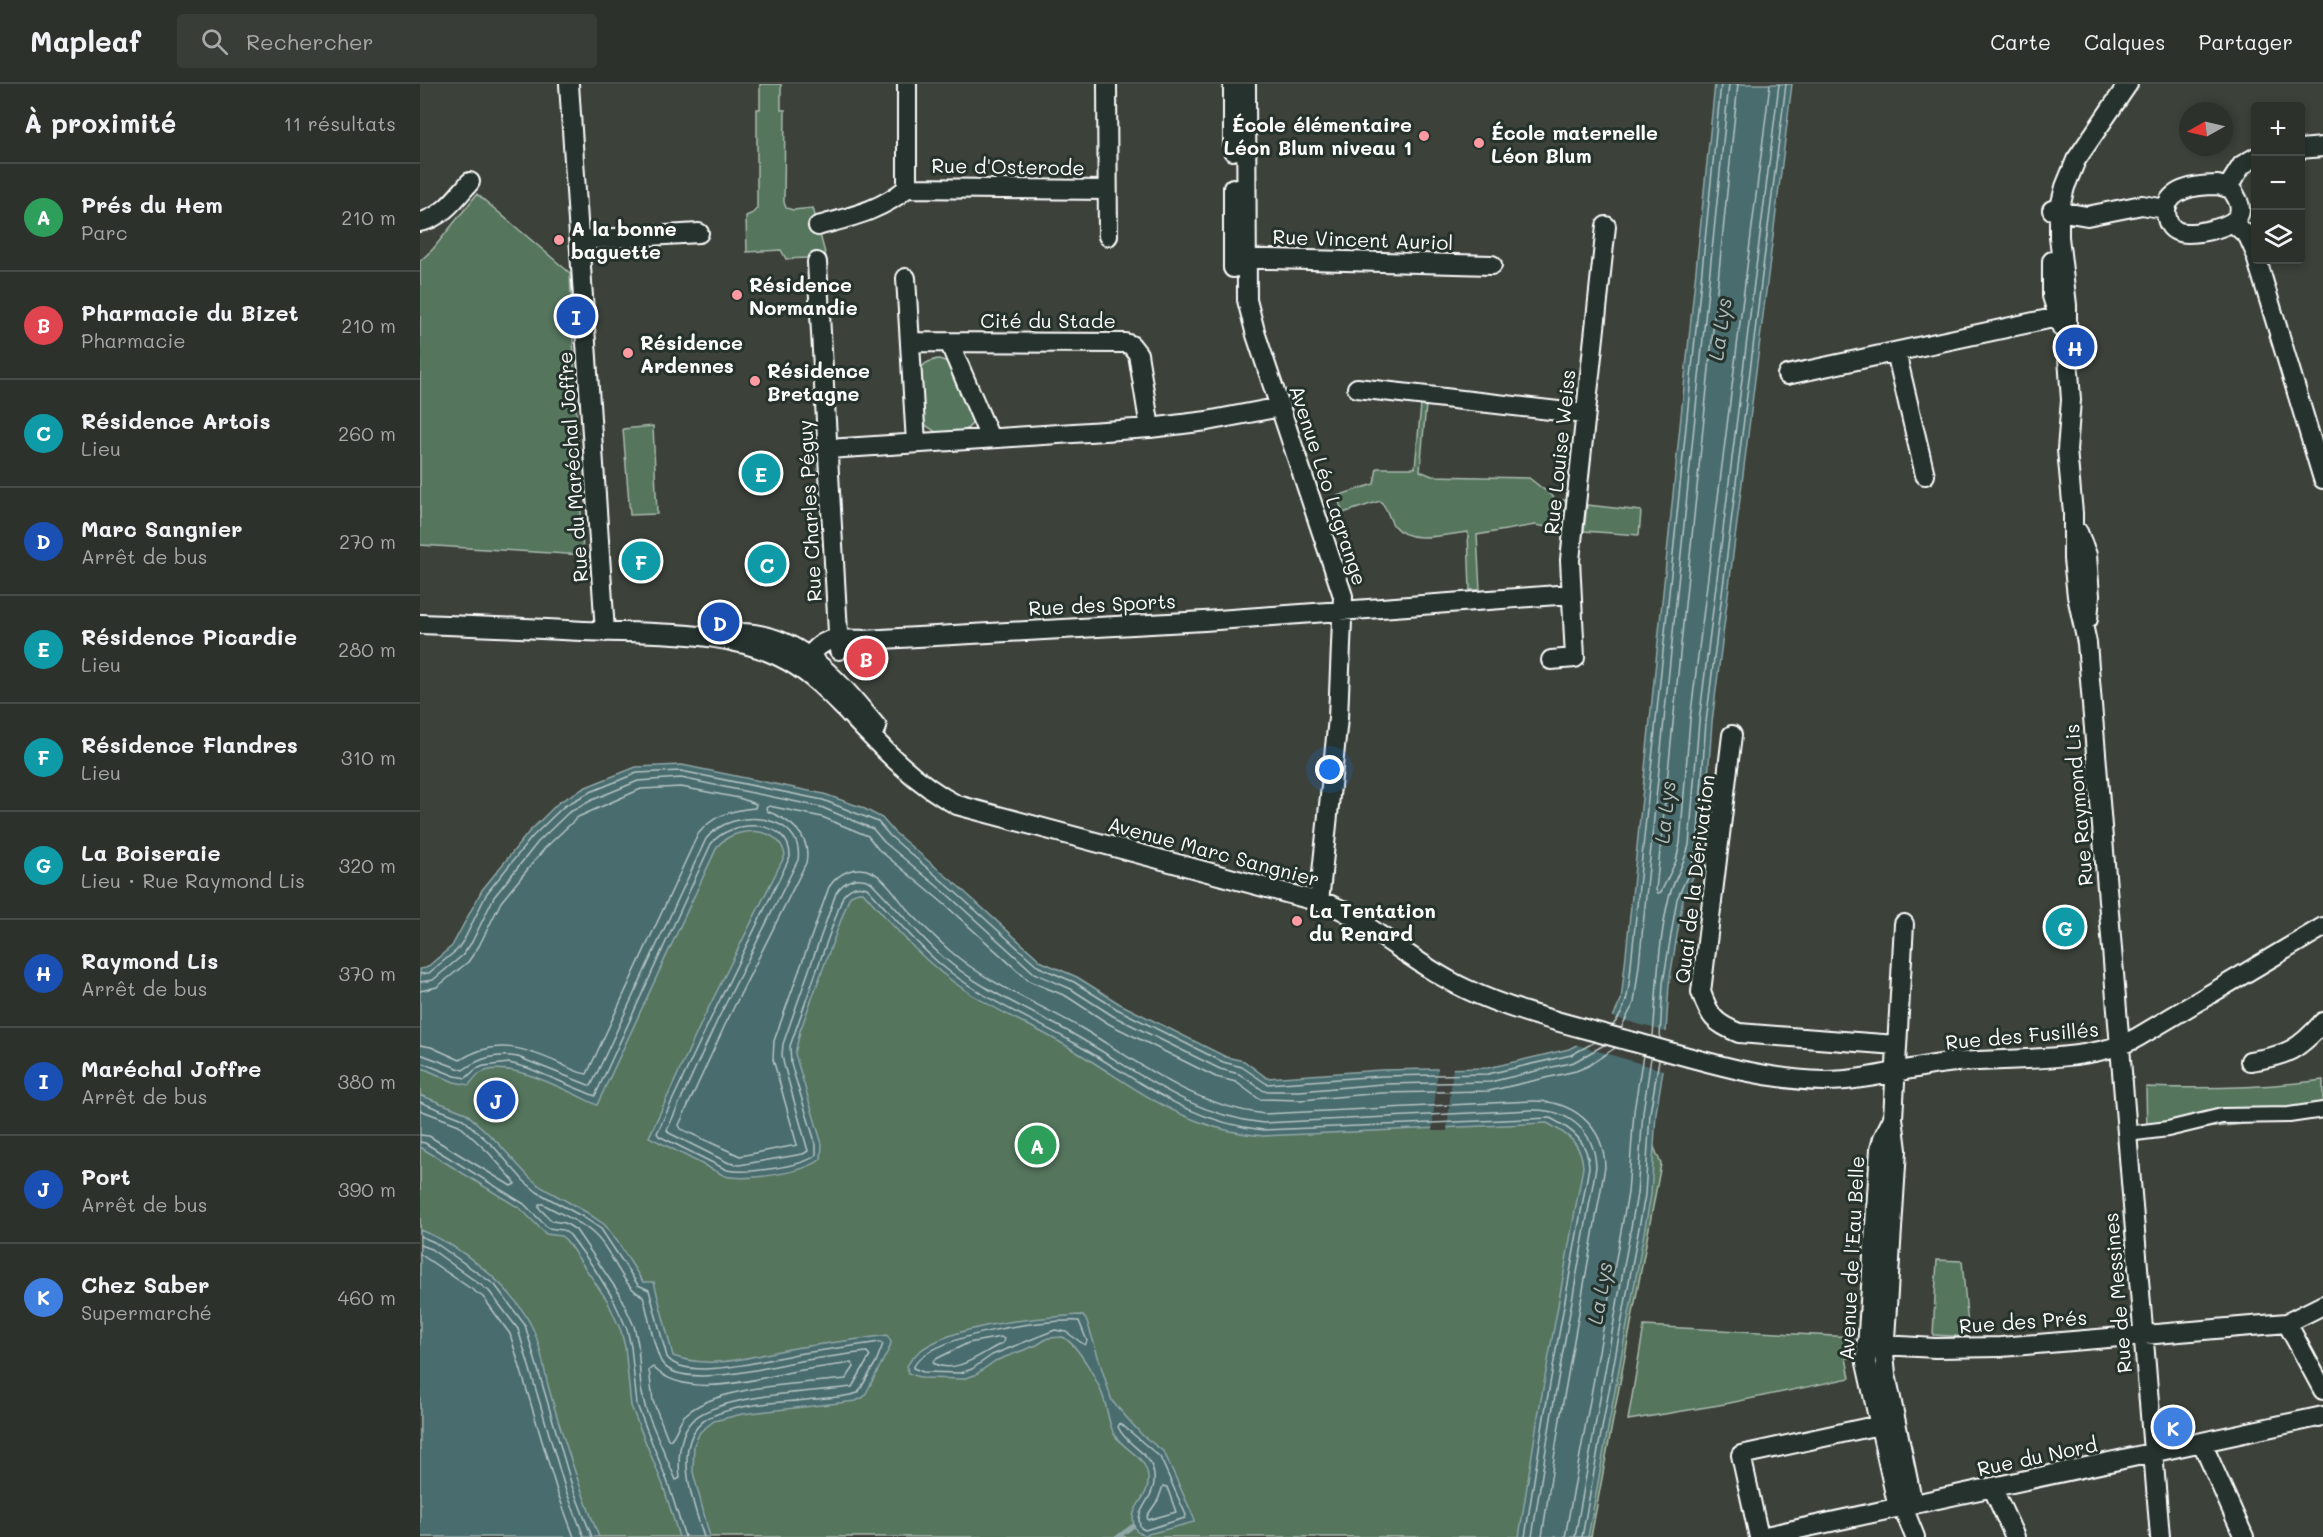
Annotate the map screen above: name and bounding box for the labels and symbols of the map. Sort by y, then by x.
north arrow [2179,102,2233,156]
place label: École élémentaire Léon Blum niveau 1 [1223,111,1412,160]
place label: École maternelle Léon Blum [1491,119,1658,168]
marker: École élémentaire Léon Blum niveau 1 [1417,129,1431,143]
marker: École maternelle Léon Blum [1472,136,1486,150]
street label: Rue d'Osterode [931,152,1085,180]
place label: A la bonne baguette [571,215,677,264]
street label: Rue Vincent Auriol [1272,223,1454,255]
marker: A la bonne baguette [552,233,566,247]
place label: Résidence Normandie [749,271,858,320]
marker: Résidence Normandie [730,288,744,302]
pin: I [556,294,596,338]
water label: La Lys [1701,296,1737,362]
street label: Cité du Stade [980,307,1116,333]
pin: H [2056,324,2094,370]
place label: Résidence Ardennes [640,329,743,378]
marker: Résidence Ardennes [621,346,635,360]
street label: Rue du Maréchal Joffre [551,351,593,583]
place label: Résidence Bretagne [767,357,870,406]
street label: Rue Louise Weiss [1537,368,1581,536]
marker: Résidence Bretagne [748,374,762,388]
street label: Avenue Léo Lagrange [1284,382,1374,588]
street label: Rue Charles Péguy [791,419,827,603]
pin: E [742,450,780,496]
pin: F [622,538,660,584]
pin: C [748,542,786,586]
street label: Rue des Sports [1028,587,1176,621]
pin: D [700,600,740,644]
pin: B [846,636,886,680]
street label: Rue Raymond Lis [2058,723,2098,887]
your location [1315,755,1344,784]
street label: Quai de la Dérivation [1668,773,1720,985]
water label: La Lys [1647,779,1681,845]
street label: Avenue Marc Sangnier [1105,810,1323,892]
place label: La Tentation du Renard [1309,897,1436,946]
pin: G [2046,904,2084,950]
marker: La Tentation du Renard [1290,914,1304,928]
street label: Rue des Fusillés [1944,1015,2100,1055]
pin: J [476,1078,516,1122]
pin: A [1018,1122,1056,1168]
street label: Avenue de l'Eau Belle [1833,1155,1869,1361]
street label: Rue de Messines [2097,1212,2137,1374]
water label: La Lys [1580,1260,1618,1326]
street label: Rue des Prés [1958,1304,2088,1338]
pin: K [2154,1404,2192,1450]
street label: Rue du Nord [1975,1431,2099,1481]

